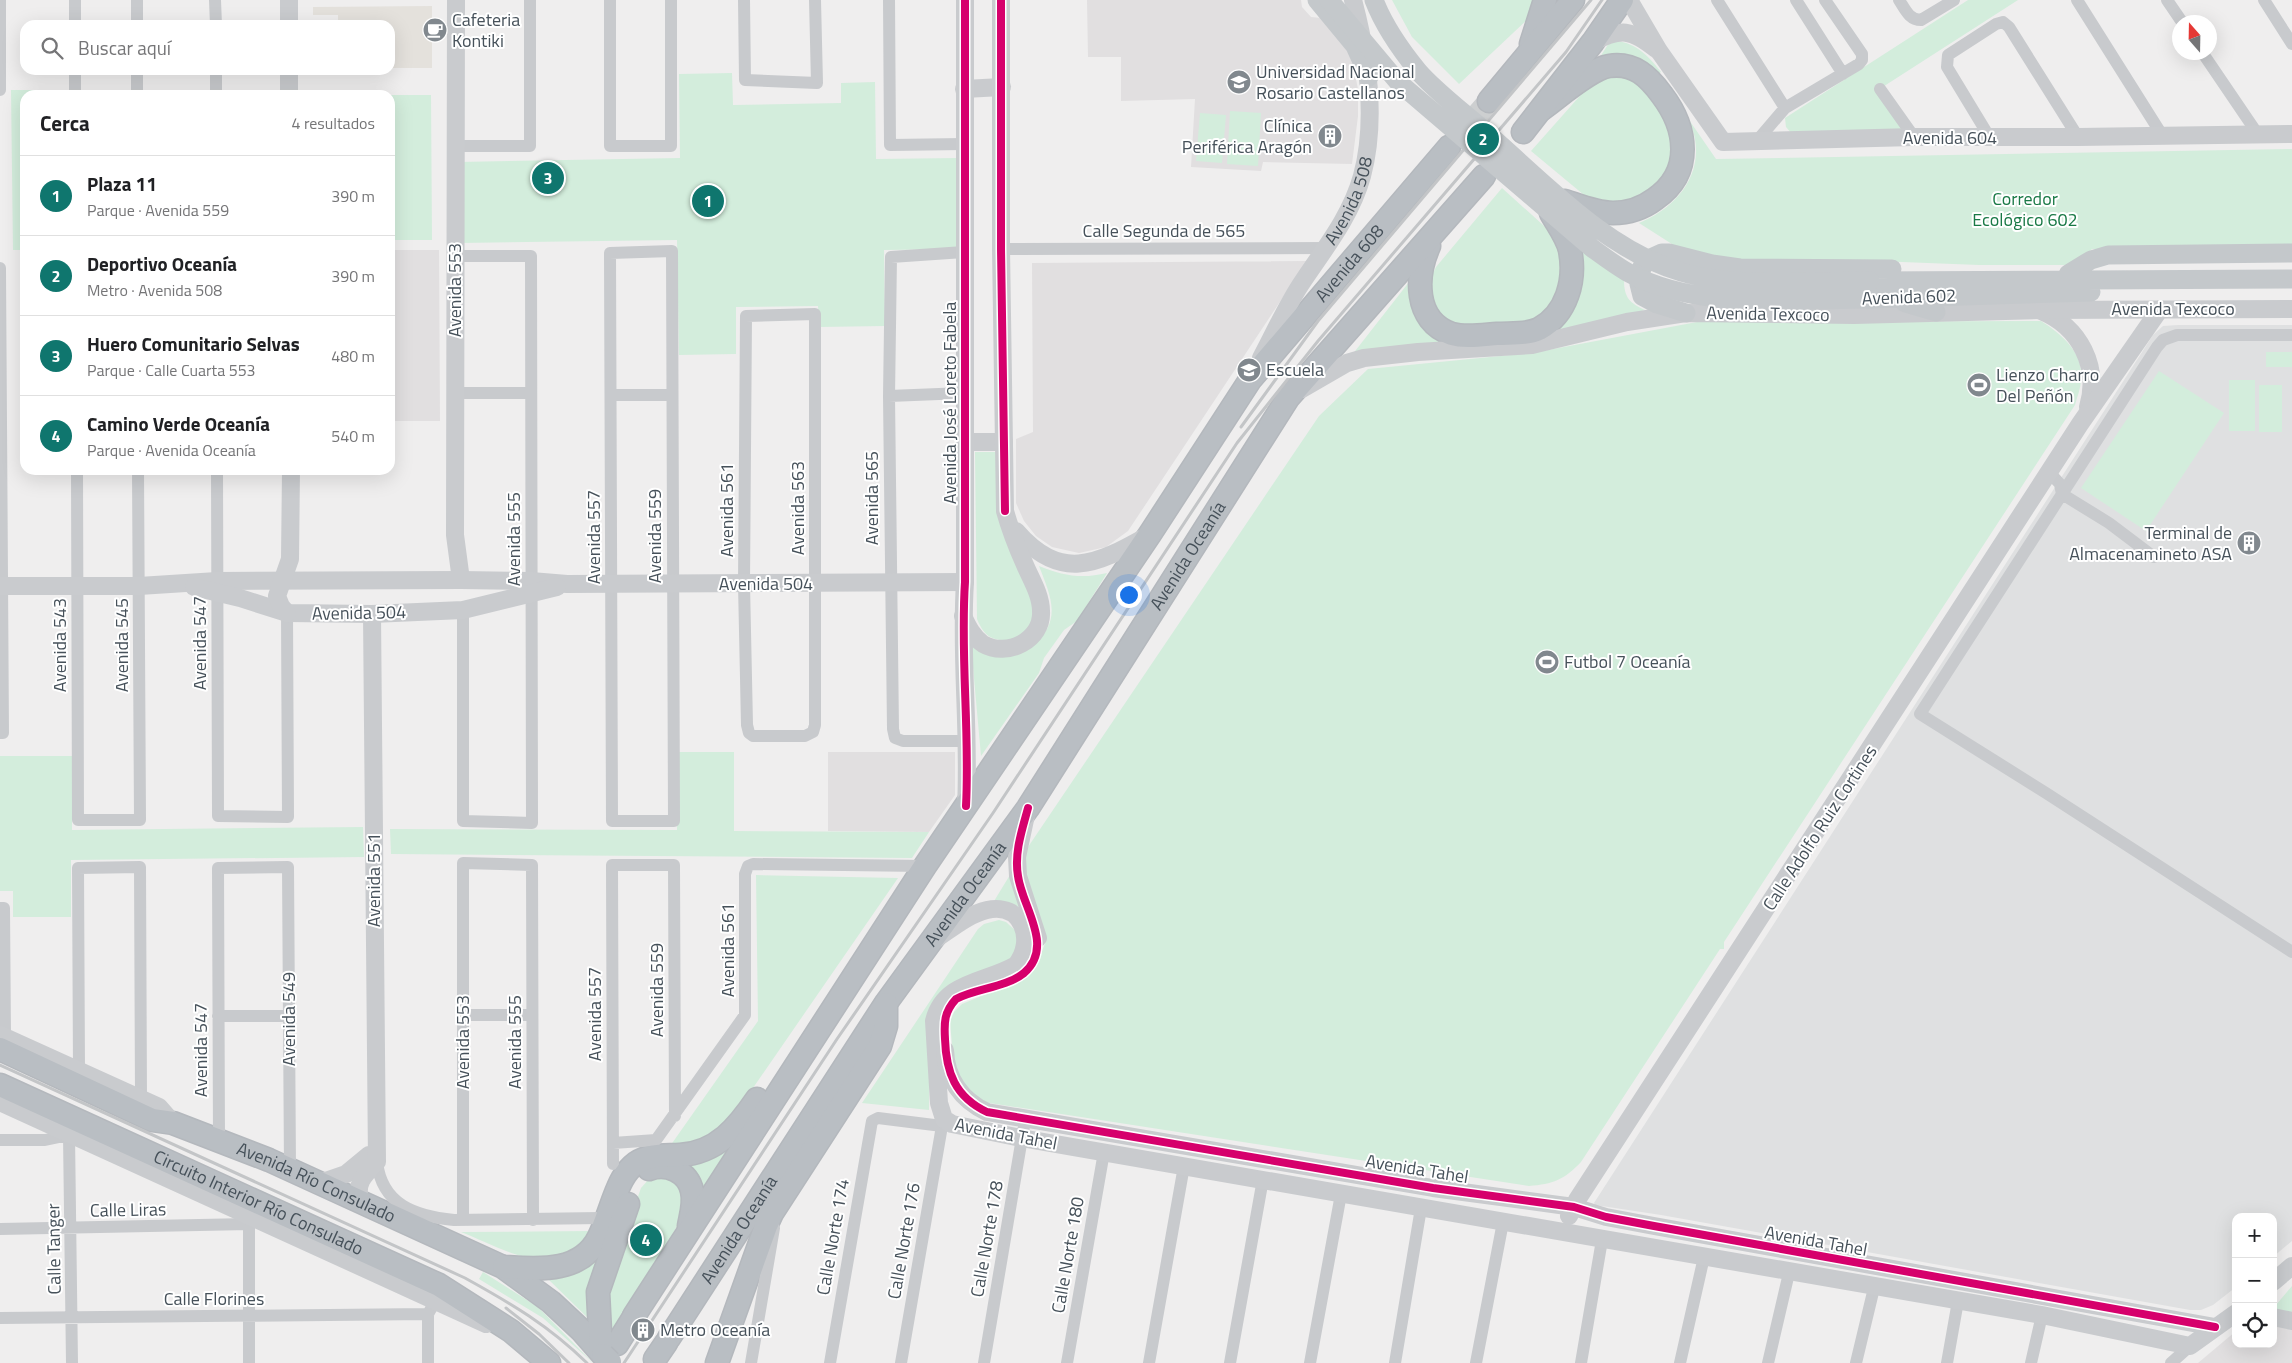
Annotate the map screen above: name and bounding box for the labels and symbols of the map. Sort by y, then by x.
place label: Cafeteria Kontiki [452,6,520,54]
north arrow [2172,15,2217,60]
cafe icon: Cafeteria Kontiki [422,17,448,43]
place label: Universidad Nacional Rosario Castellanos [1256,58,1415,106]
school or university icon: Universidad Nacional Rosario Castellanos [1226,69,1252,95]
place label: Clínica Periférica Aragón [1182,112,1312,160]
pin: 2 [1467,120,1499,158]
building icon: Clínica Periférica Aragón [1317,123,1343,149]
street label: Avenida 604 [1903,124,1997,151]
street label: Avenida 508 [1317,154,1379,250]
pin: 3 [532,159,564,197]
pin: 1 [692,182,724,220]
park label: Corredor Ecológico 602 [1972,185,2078,233]
street label: Calle Segunda de 565 [1083,217,1245,244]
street label: Avenida 608 [1308,218,1390,308]
street label: Avenida 553 [441,243,468,337]
street label: Avenida 602 [1861,281,1957,312]
street label: Avenida Texcoco [2111,295,2235,322]
street label: Avenida Texcoco [1706,299,1830,328]
street label: Avenida José Loreto Fabela [936,302,963,504]
place label: Escuela [1266,356,1324,383]
school or university icon: Escuela [1236,357,1262,383]
place label: Lienzo Charro Del Peñón [1996,361,2099,409]
sports icon: Lienzo Charro Del Peñón [1966,372,1992,398]
street label: Avenida 565 [858,451,885,545]
street label: Avenida 563 [784,461,811,555]
street label: Avenida 561 [713,463,740,557]
street label: Avenida 559 [641,489,668,583]
street label: Avenida 557 [580,490,607,584]
street label: Avenida 555 [500,492,527,586]
street label: Avenida Oceanía [1143,496,1232,615]
place label: Terminal de Almacenamineto ASA [2069,519,2232,567]
building icon: Terminal de Almacenamineto ASA [2236,530,2262,556]
street label: Avenida 504 [719,570,813,597]
your location [1116,582,1142,608]
street label: Avenida 547 [186,596,213,690]
street label: Avenida 543 [46,598,73,692]
street label: Avenida 545 [108,598,135,692]
street label: Avenida 504 [312,598,406,627]
place label: Futbol 7 Oceanía [1564,648,1691,675]
sports icon: Futbol 7 Oceanía [1534,649,1560,675]
street label: Calle Adolfo Ruiz Cortines [1756,740,1883,916]
street label: Avenida 551 [360,833,387,927]
street label: Avenida Oceanía [917,835,1013,952]
street label: Avenida 561 [714,903,741,997]
street label: Avenida 559 [643,943,670,1037]
street label: Avenida 557 [581,967,608,1061]
street label: Avenida 549 [275,972,302,1066]
street label: Avenida 553 [449,995,476,1089]
street label: Avenida 555 [501,995,528,1089]
street label: Avenida 547 [187,1003,214,1097]
street label: Avenida Tahel [953,1110,1060,1157]
street label: Avenida Río Consulado [233,1135,400,1229]
street label: Circuito Interior Río Consulado [149,1143,368,1262]
street label: Avenida Tahel [1364,1147,1471,1190]
street label: Avenida Oceanía [694,1170,784,1289]
street label: Calle Norte 174 [809,1177,856,1297]
street label: Calle Norte 178 [963,1179,1010,1299]
street label: Calle Norte 176 [880,1181,927,1301]
street label: Calle Liras [90,1195,166,1224]
street label: Calle Norte 180 [1044,1195,1091,1315]
street label: Calle Tanger [39,1203,68,1295]
street label: Avenida Tahel [1763,1218,1870,1263]
pin: 4 [630,1221,662,1259]
street label: Calle Florines [164,1285,264,1312]
place label: Metro Oceanía [660,1316,770,1343]
building icon: Metro Oceanía [630,1317,656,1343]

